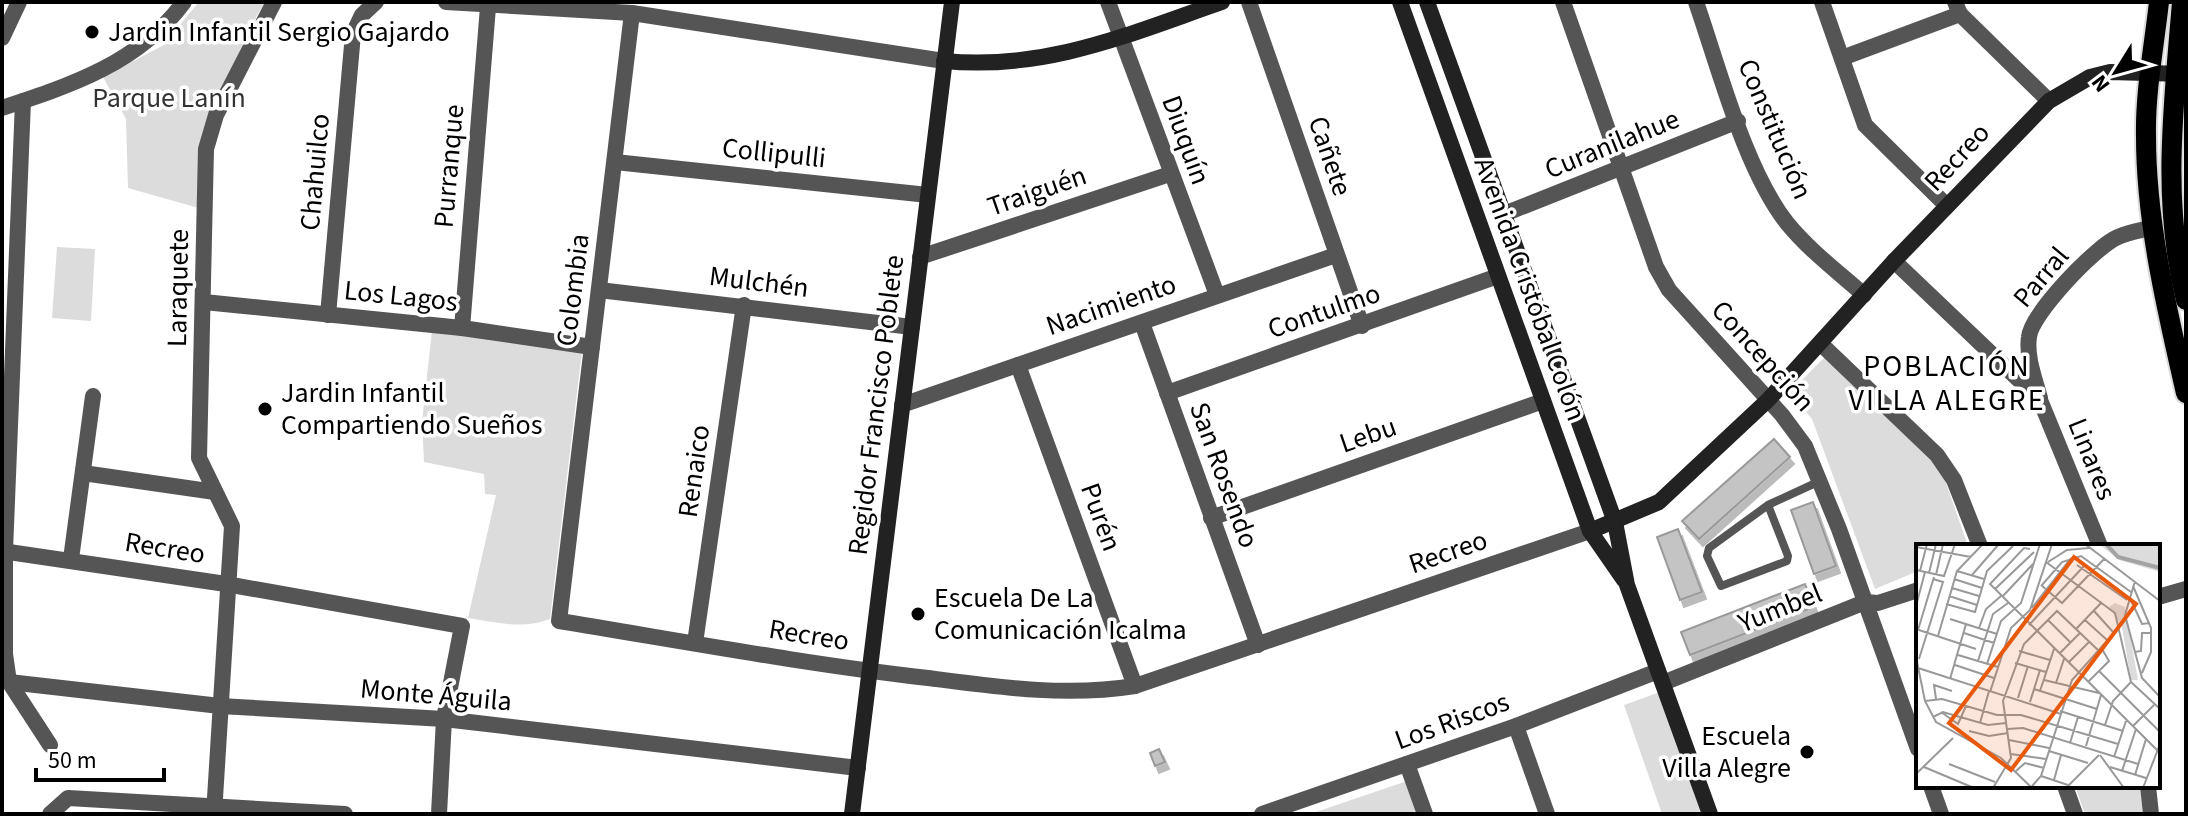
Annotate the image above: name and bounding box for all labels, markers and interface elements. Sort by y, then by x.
place label: Jardin Infantil Sergio Gajardo [108,12,450,52]
marker: Jardin Infantil Sergio Gajardo [83,23,101,41]
north arrow [2076,32,2156,112]
street label: Constitución [1728,53,1822,205]
text: N [2084,68,2118,99]
park label: Parque Lanín [92,78,246,118]
street label: Diuquín [1151,90,1221,190]
street label: Curanilahue [1539,99,1685,189]
street label: Purranque [424,103,474,229]
street label: Cañete [1298,111,1362,201]
street label: Chahuilco [290,112,340,232]
street label: Recreo [1915,114,1999,200]
street label: Collipulli [720,128,828,178]
street label: Avenida Cristóbal Colón [1464,151,1596,427]
street label: Traiguén [982,155,1092,227]
street label: Laraquete [157,229,199,347]
street label: Colombia [546,231,600,349]
street label: Parral [2004,238,2078,316]
street label: Regidor Francisco Poblete [838,253,914,557]
street label: Mulchén [707,256,811,308]
street label: Nacimiento [1040,264,1182,346]
street label: Los Lagos [342,270,460,322]
street label: Contulmo [1262,273,1386,349]
street label: Concepción [1702,291,1824,421]
district label: POBLACIÓN VILLA ALEGRE [1849,345,2045,422]
place label: Jardin Infantil Compartiendo Sueños [281,373,542,445]
street label: San Rosendo [1179,397,1269,553]
marker: Jardin Infantil Compartiendo Sueños [256,400,274,418]
street label: Lebu [1334,407,1402,463]
street label: Linares [2058,412,2126,506]
street label: Renaico [668,422,720,520]
street label: Purén [1070,477,1132,557]
street label: Recreo [1403,520,1493,584]
street label: Recreo [122,522,208,574]
inset map [1916,544,2160,788]
street label: Yumbel [1731,573,1828,643]
place label: Escuela De La Comunicación Icalma [934,578,1187,650]
marker: Escuela De La Comunicación Icalma [909,605,927,623]
street label: Recreo [766,609,852,661]
street label: Monte Águila [358,668,514,722]
street label: Los Riscos [1389,682,1515,760]
place label: Escuela Villa Alegre [1662,716,1791,788]
scale bar [36,732,164,782]
text: 50 m [48,743,97,778]
marker: Escuela Villa Alegre [1798,743,1816,761]

